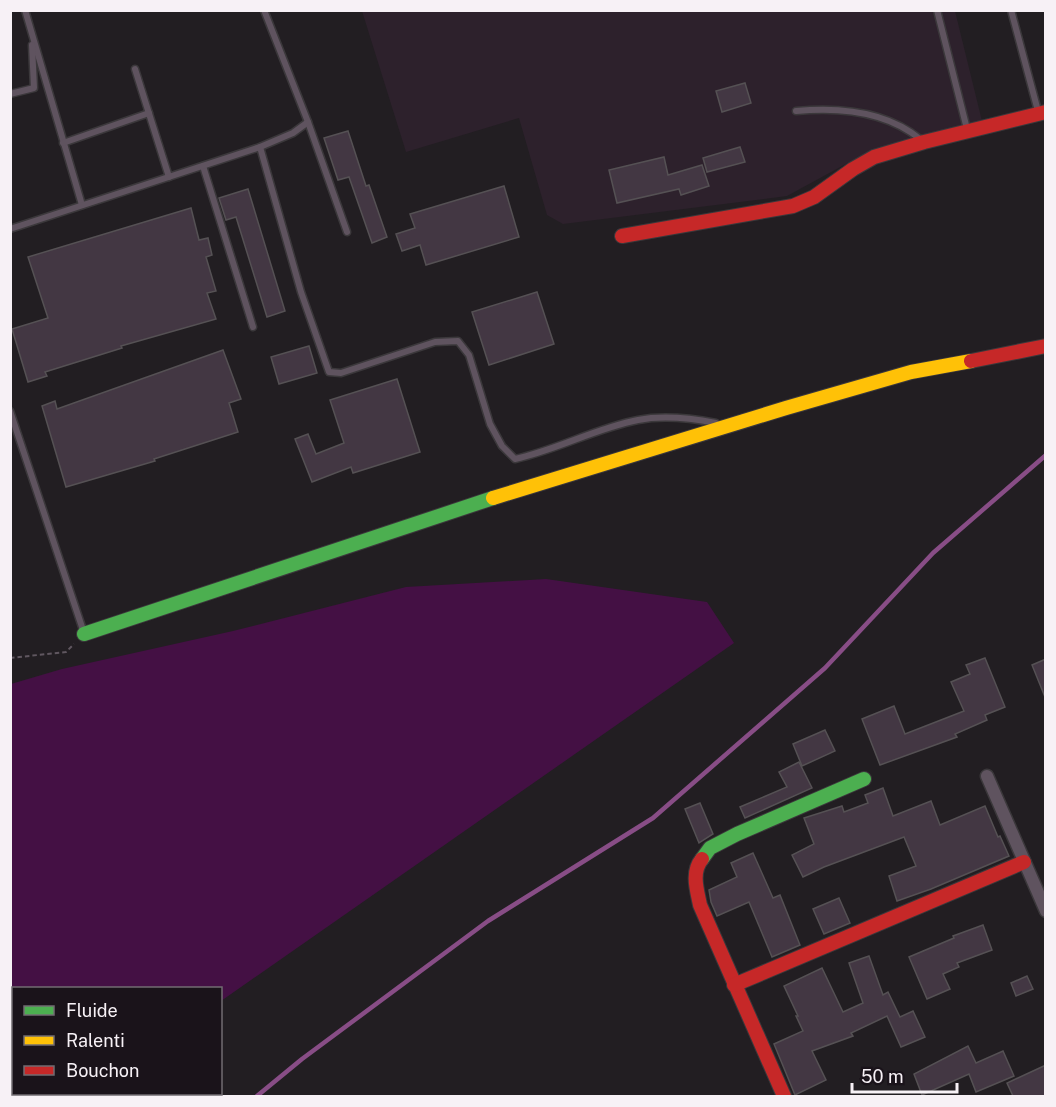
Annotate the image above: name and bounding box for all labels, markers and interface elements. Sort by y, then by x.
legend [12,987,222,1095]
text: Fluide [66,1000,118,1021]
text: Ralenti [66,1030,125,1051]
scale bar [852,1056,957,1094]
text: Bouchon [66,1060,139,1081]
text: 50 m [861,1066,904,1087]

